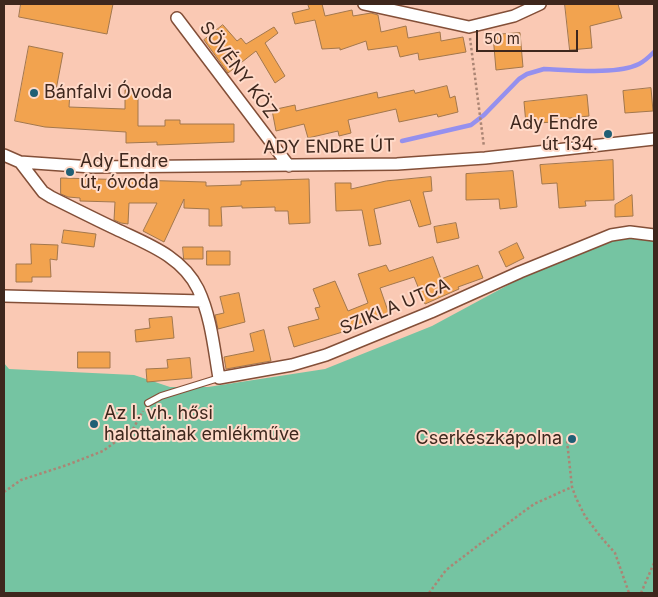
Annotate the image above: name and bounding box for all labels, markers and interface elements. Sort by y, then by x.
street label: SÖVÉNY KÖZ [195,17,281,123]
scale bar [478,20,580,52]
text: 50 m [484,29,520,48]
place label: Bánfalvi Óvoda [44,82,172,104]
marker: Bánfalvi Óvoda [28,87,40,99]
place label: Ady Endre út 134. [510,113,598,156]
marker: Ady Endre út 134. [602,128,614,140]
street label: ADY ENDRE ÚT [263,135,395,159]
place label: Ady Endre út, óvoda [80,151,168,193]
marker: Ady Endre út, óvoda [64,166,76,178]
street label: SZIKLA UTCA [337,274,453,340]
place label: Az I. vh. hősi halottainak emlékműve [104,403,299,446]
marker: Az I. vh. hősi halottainak emlékműve [88,418,100,430]
place label: Cserkészkápolna [415,428,562,450]
marker: Cserkészkápolna [566,433,578,445]

